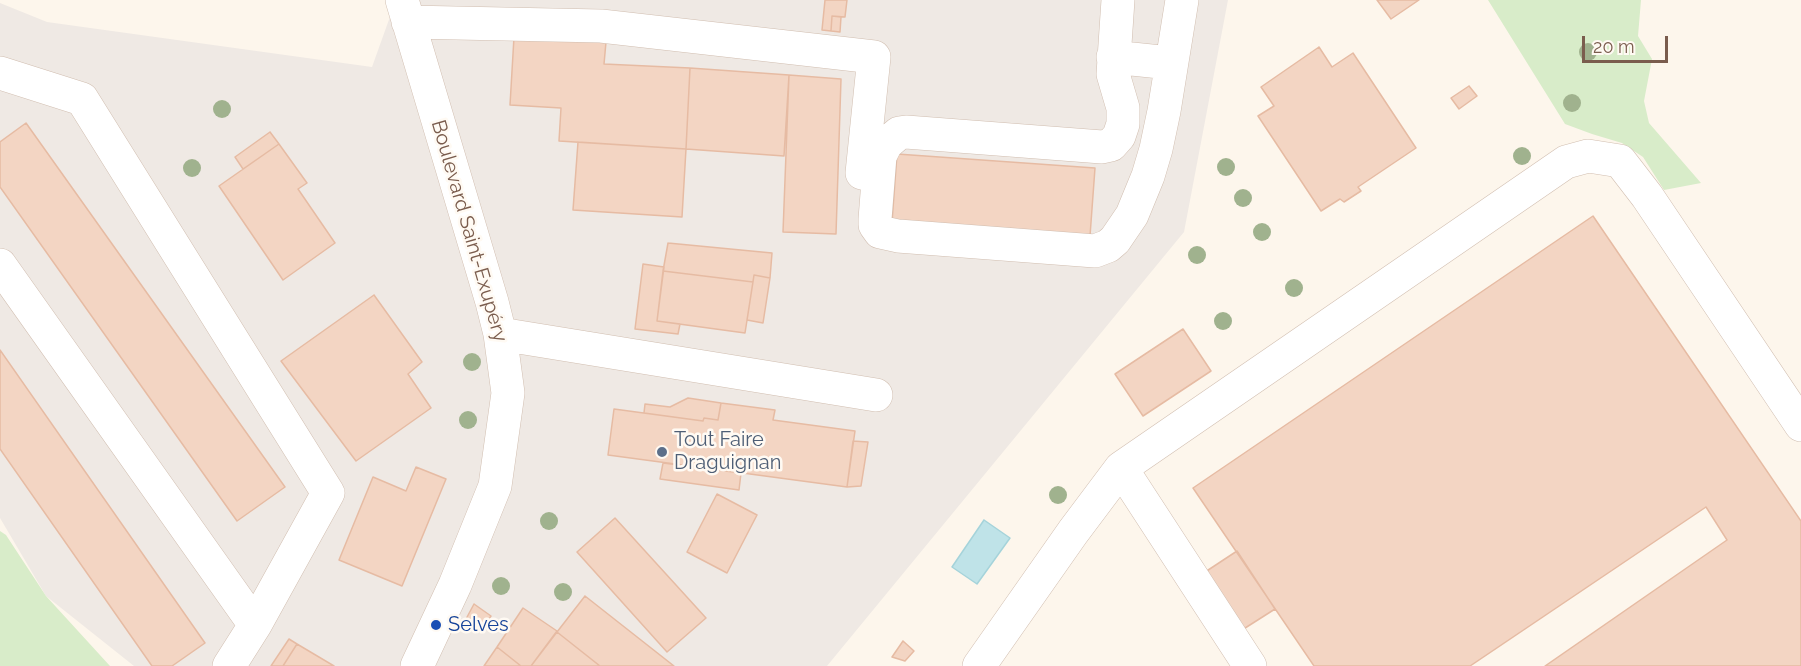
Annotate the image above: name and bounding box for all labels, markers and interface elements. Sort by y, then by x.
scale bar [1585,24,1670,62]
text: 20 m [1593,36,1635,57]
street label: Boulevard Saint-Exupéry [426,117,512,345]
place label: Tout Faire Draguignan [674,428,781,475]
marker: Tout Faire Draguignan [655,445,669,459]
place label: Selves [448,613,509,637]
marker: Selves [429,618,443,632]

